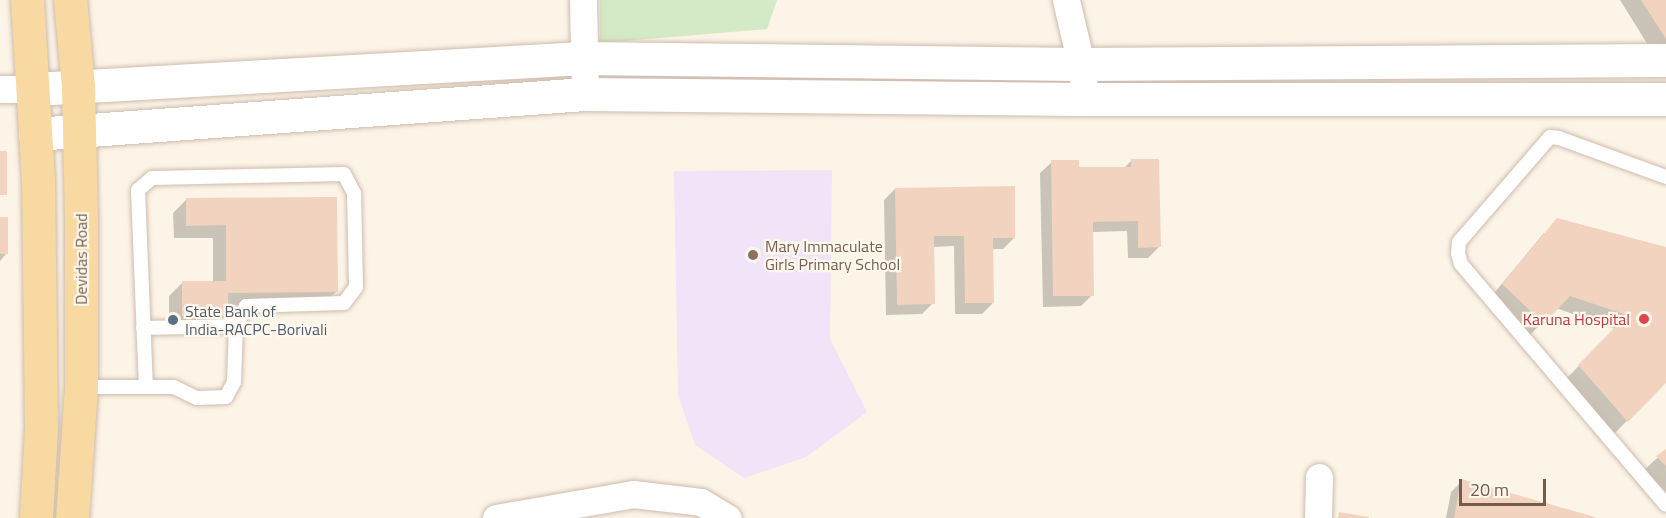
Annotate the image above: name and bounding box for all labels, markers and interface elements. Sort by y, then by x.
street label: Devidas Road [71,213,91,305]
place label: Mary Immaculate Girls Primary School [765,236,900,274]
marker: Mary Immaculate Girls Primary School [746,248,760,262]
place label: State Bank of India-RACPC-Borivali [185,301,327,339]
place label: Karuna Hospital [1523,309,1630,329]
marker: Karuna Hospital [1635,310,1653,328]
marker: State Bank of India-RACPC-Borivali [166,313,180,327]
scale bar [1462,467,1549,505]
text: 20 m [1470,476,1509,503]

